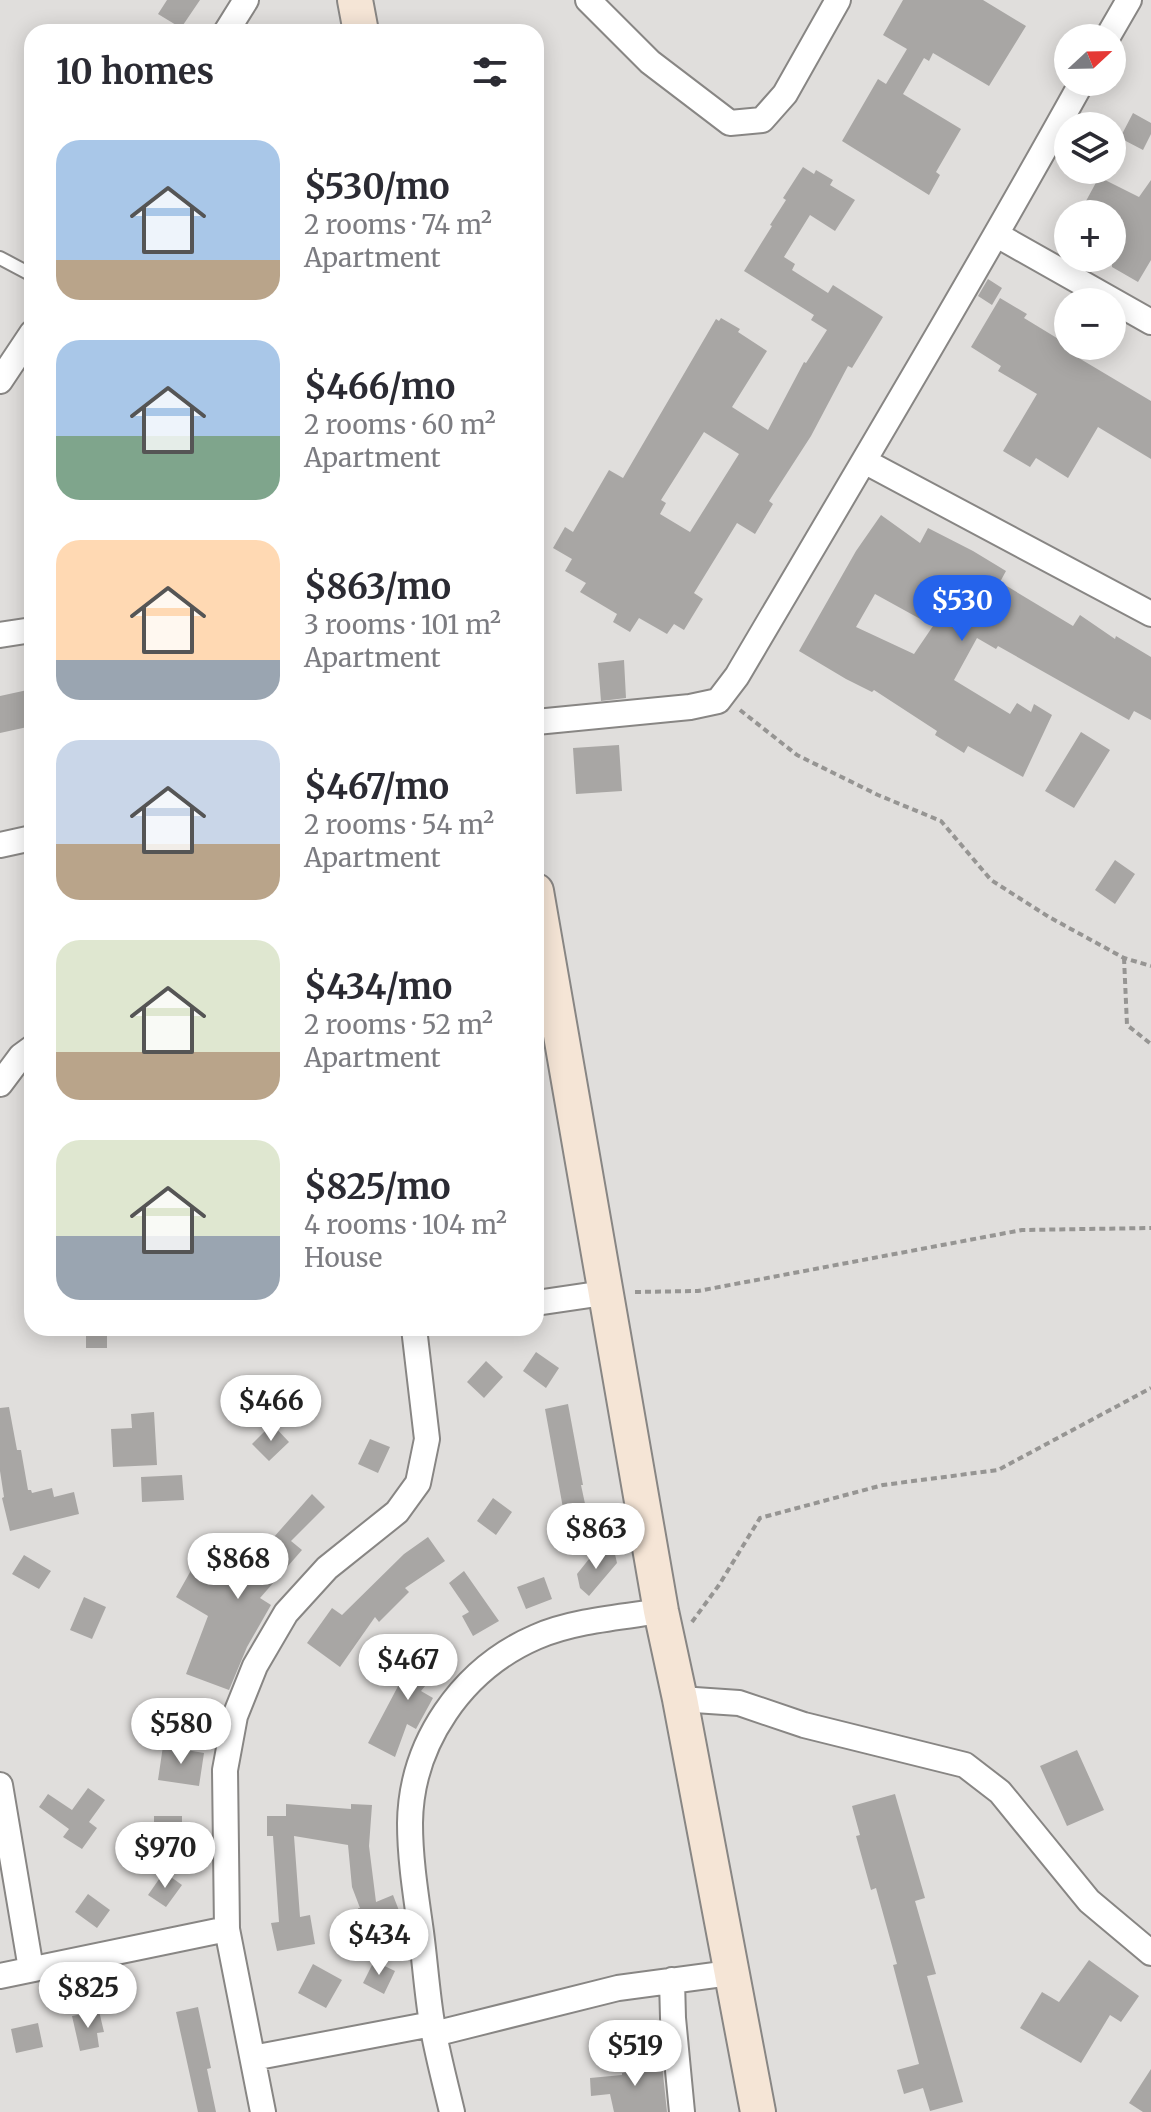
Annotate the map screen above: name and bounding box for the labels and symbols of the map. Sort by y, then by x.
north arrow [1054,24,1126,96]
pin: $530 [915,575,1009,643]
pin: $466 [224,1375,318,1443]
pin: $863 [549,1503,643,1571]
pin: $868 [191,1533,285,1601]
pin: $467 [361,1634,455,1702]
pin: $580 [134,1698,228,1766]
pin: $970 [118,1822,212,1890]
pin: $434 [332,1909,426,1977]
pin: $825 [41,1962,135,2030]
pin: $519 [588,2020,682,2088]

